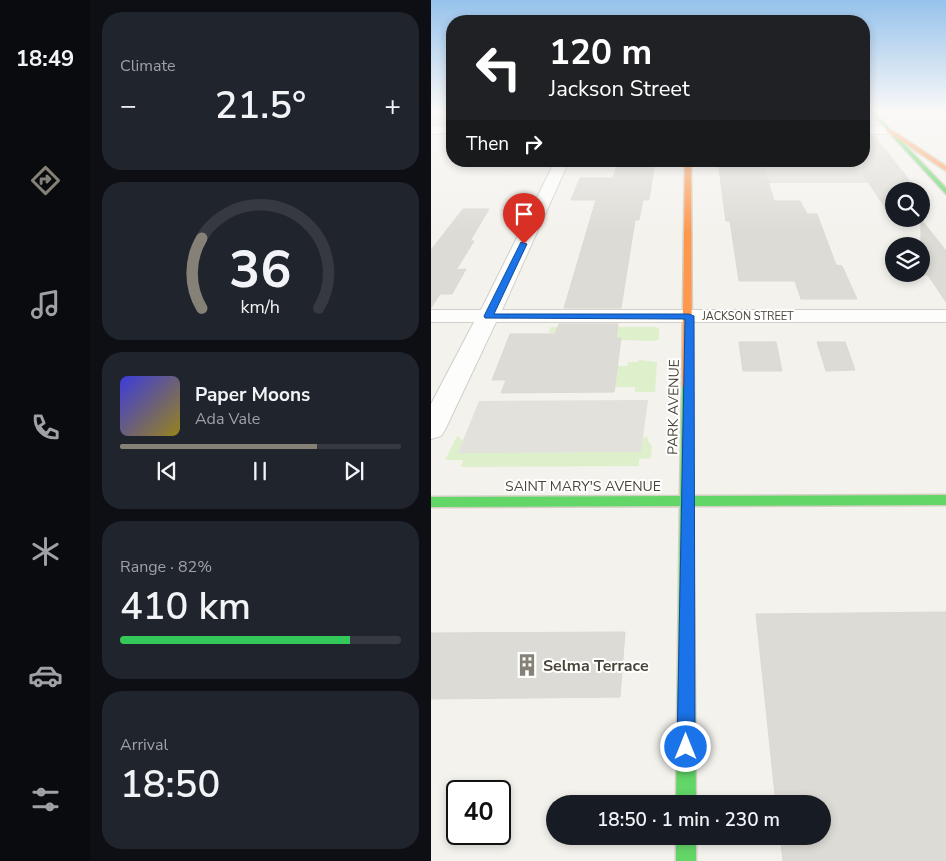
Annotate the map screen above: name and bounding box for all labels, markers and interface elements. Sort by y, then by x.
text: 120 m [549,29,652,76]
icon: left [466,35,531,100]
text: 18:49 [16,44,74,74]
text: Climate [120,55,175,77]
text: Jackson Street [549,74,690,104]
text: 21.5° [215,80,306,131]
text: − [120,87,137,125]
text: + [384,87,401,125]
icon: right [519,130,547,158]
text: Then [466,131,509,157]
icon: directions [28,163,63,198]
map controls [885,182,930,282]
button: search [885,182,930,227]
pin [503,193,545,244]
icon: arrive [510,200,538,228]
text: 36 [229,234,292,305]
button: layers [885,237,930,282]
icon: music [28,287,63,322]
text: km/h [241,295,280,319]
street label: JACKSON STREET [701,309,794,324]
street label: PARK AVENUE [663,359,684,455]
text: Paper Moons [195,382,310,408]
text: Ada Vale [195,408,260,430]
icon: phone [28,410,63,445]
icon: previous [153,457,181,485]
icon: pause [246,457,274,485]
icon: next [340,457,368,485]
street label: SAINT MARY'S AVENUE [505,477,661,496]
icon: climate [28,534,63,569]
text: Range · 82% [120,556,212,578]
text: 410 km [120,581,251,632]
building icon: Selma Terrace [514,652,540,678]
place label: Selma Terrace [543,655,649,677]
icon: car [28,658,63,693]
position arrow [659,720,711,772]
text: Arrival [120,734,168,756]
text: 18:50 [120,759,220,810]
speed limit sign: 40 [446,780,511,845]
icon: filters [28,782,63,817]
text: 18:50 · 1 min · 230 m [597,807,780,833]

